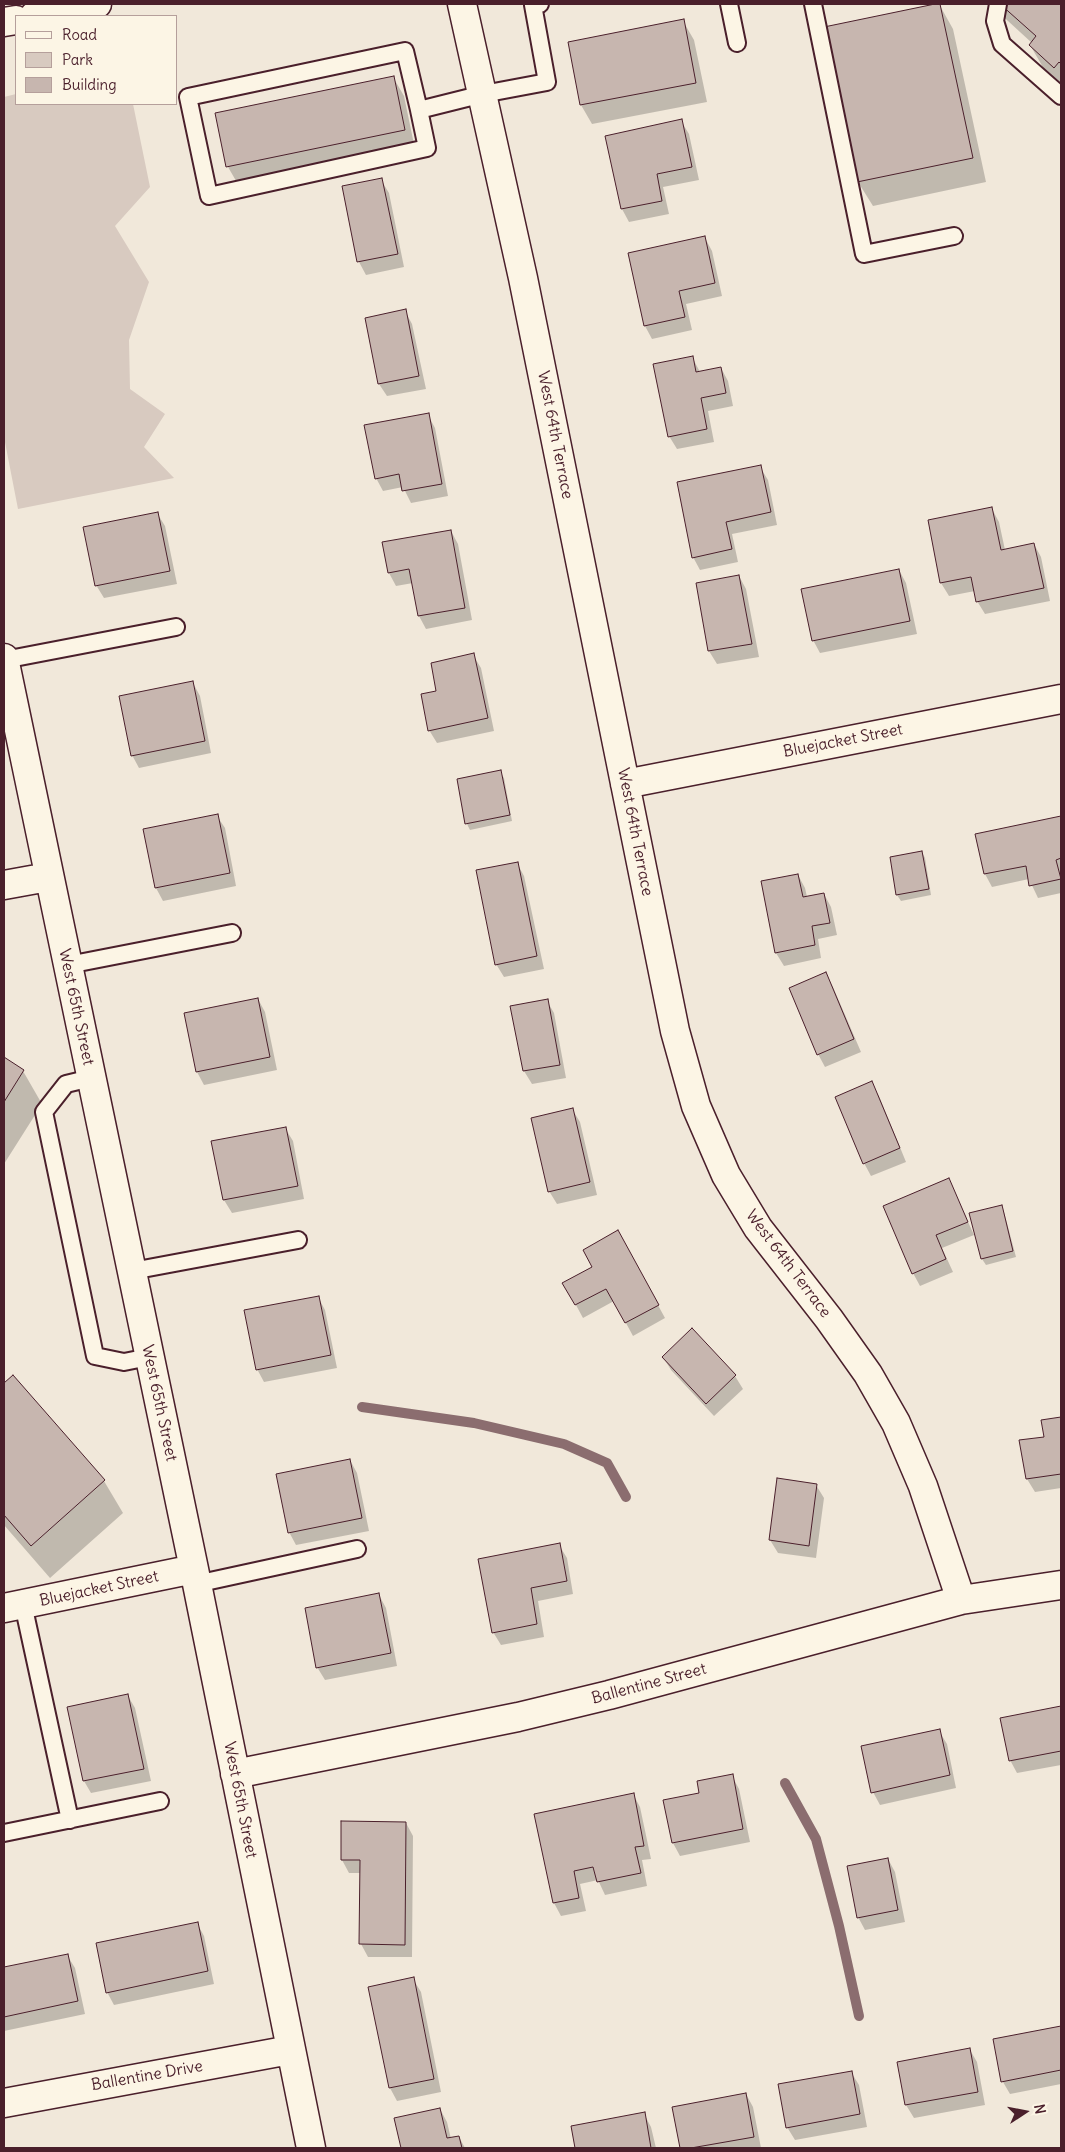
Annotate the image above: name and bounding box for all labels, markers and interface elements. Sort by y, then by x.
legend [15,15,178,105]
text: Road [62,25,97,44]
text: Park [62,50,93,69]
text: Building [62,75,117,94]
street label: West 64th Terrace [533,369,577,501]
street label: Bluejacket Street [782,720,904,762]
street label: West 64th Terrace [613,766,657,898]
street label: West 65th Street [54,947,98,1067]
street label: West 64th Terrace [741,1206,835,1322]
street label: West 65th Street [137,1343,181,1463]
street label: Bluejacket Street [38,1567,160,1611]
street label: Ballentine Street [590,1659,708,1709]
street label: West 65th Street [219,1740,261,1860]
street label: Ballentine Drive [90,2057,204,2095]
north arrow [1000,2087,1050,2137]
text: N [1030,2103,1049,2116]

